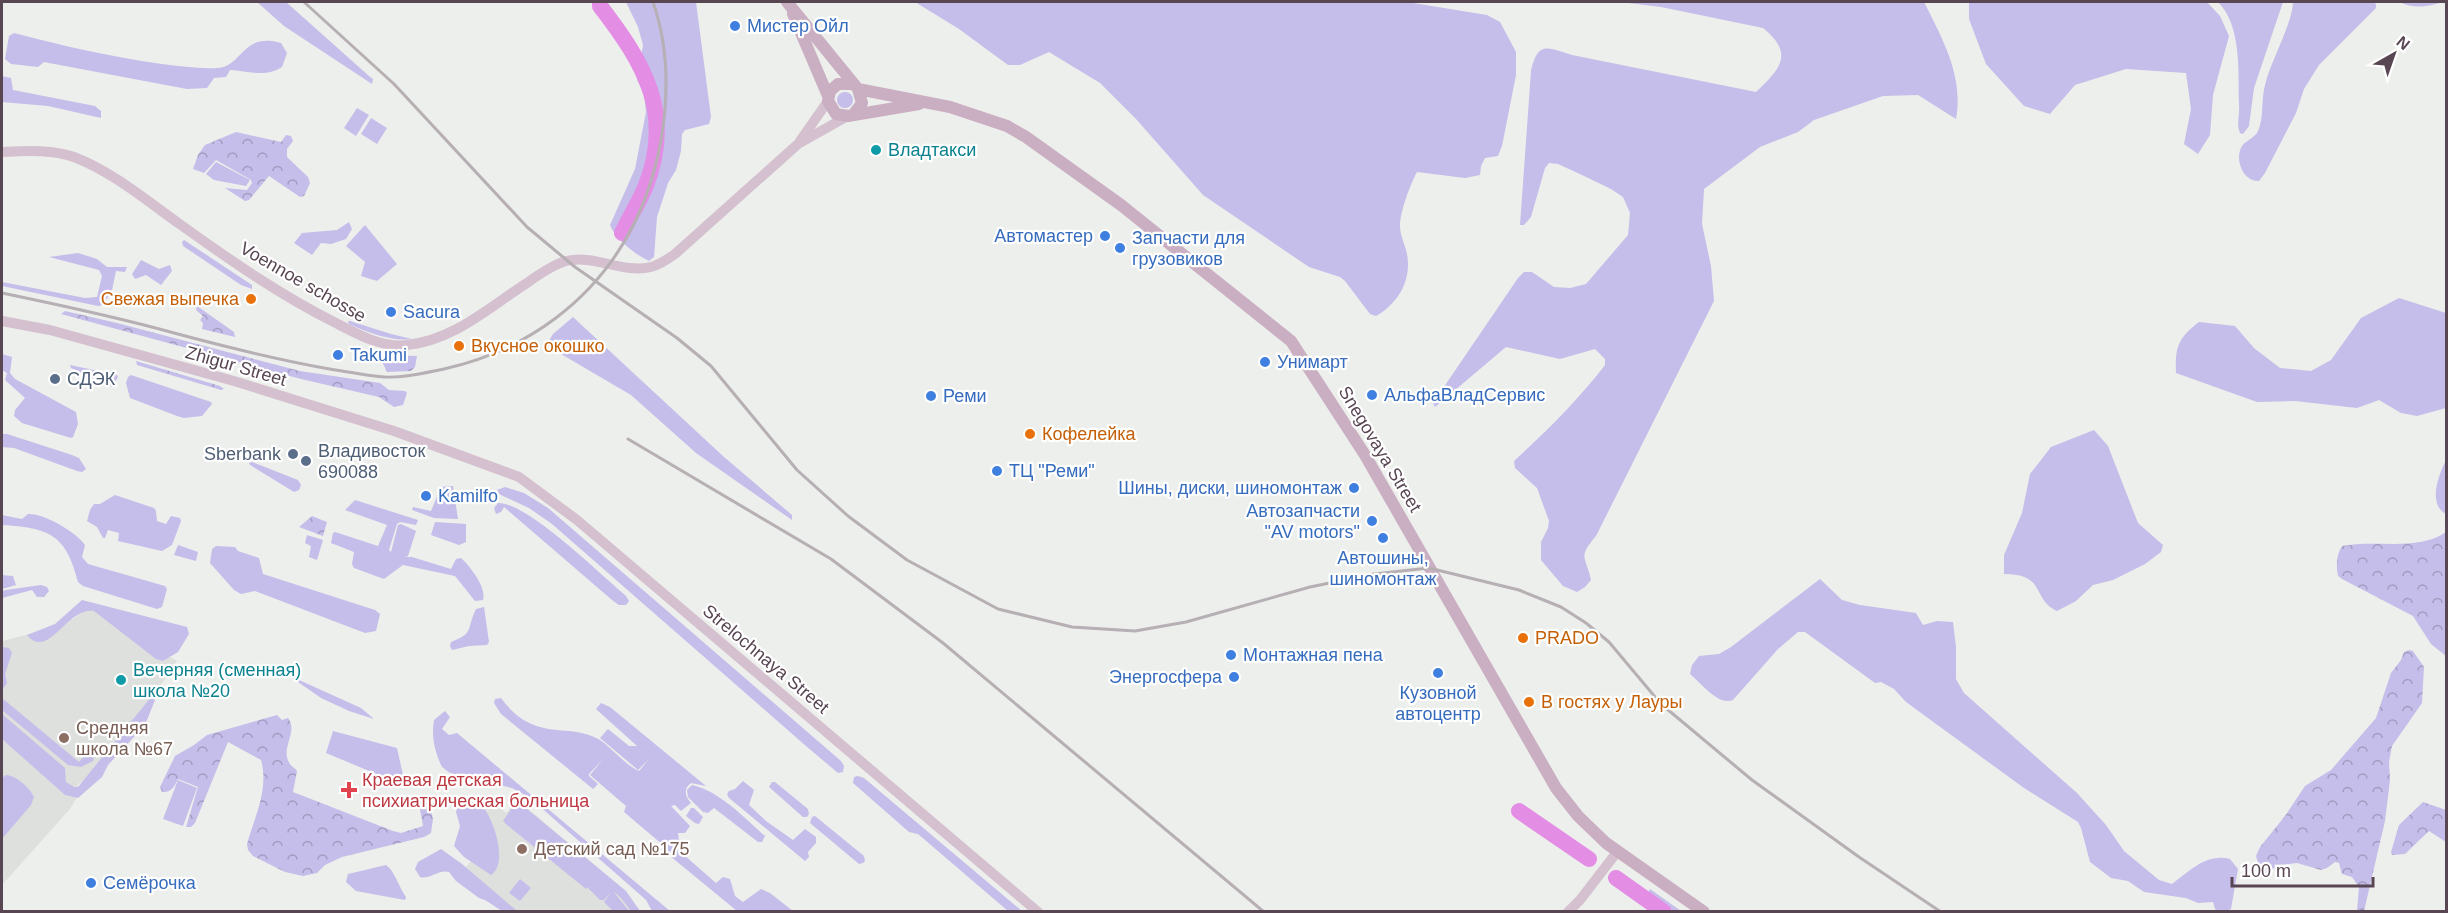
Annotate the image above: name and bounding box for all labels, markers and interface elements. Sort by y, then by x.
place label: Мистер Ойл [747,16,849,36]
marker: Мистер Ойл [728,19,742,33]
north arrow [2364,24,2424,84]
text: N [2393,33,2413,53]
place label: Владтакси [888,140,976,160]
marker: Владтакси [869,143,883,157]
place label: Автомастер [994,226,1093,246]
place label: Запчасти для грузовиков [1132,228,1245,269]
marker: Автомастер [1098,229,1112,243]
street label: Voennoe schosse [236,238,370,326]
marker: Запчасти для грузовиков [1113,241,1127,255]
place label: Свежая выпечка [101,289,240,309]
marker: Свежая выпечка [244,292,258,306]
place label: Sacura [403,302,461,322]
marker: Sacura [384,305,398,319]
place label: Вкусное окошко [471,336,604,356]
marker: Вкусное окошко [452,339,466,353]
street label: Zhigur Street [183,342,289,390]
place label: Takumi [350,345,407,365]
marker: Takumi [331,348,345,362]
place label: Унимарт [1277,352,1348,372]
marker: Унимарт [1258,355,1272,369]
place label: СДЭК [67,369,116,389]
marker: СДЭК [48,372,62,386]
street label: Snegovaya Street [1335,383,1425,515]
place label: АльфаВладСервис [1384,385,1545,405]
place label: Реми [943,386,987,406]
marker: АльфаВладСервис [1365,388,1379,402]
marker: Реми [924,389,938,403]
place label: Кофелейка [1042,424,1137,444]
marker: Кофелейка [1023,427,1037,441]
place label: Владивосток 690088 [318,441,426,482]
place label: Sberbank [204,444,282,464]
marker: Sberbank [286,447,300,461]
marker: Владивосток 690088 [299,454,313,468]
place label: ТЦ "Реми" [1009,461,1095,481]
marker: ТЦ "Реми" [990,464,1004,478]
place label: Шины, диски, шиномонтаж [1118,478,1342,498]
marker: Шины, диски, шиномонтаж [1347,481,1361,495]
place label: Kamilfo [438,486,498,506]
marker: Kamilfo [419,489,433,503]
place label: Автозапчасти "AV motors" [1246,501,1360,542]
marker: Автозапчасти "AV motors" [1365,514,1379,528]
marker: Автошины, шиномонтаж [1376,531,1390,545]
place label: Автошины, шиномонтаж [1330,548,1436,589]
street label: Strelochnaya Street [699,601,833,717]
place label: PRADO [1535,628,1599,648]
marker: PRADO [1516,631,1530,645]
place label: Монтажная пена [1243,645,1384,665]
marker: Монтажная пена [1224,648,1238,662]
place label: Вечерняя (сменная) школа №20 [133,660,301,701]
marker: Кузовной автоцентр [1431,666,1445,680]
place label: Энергосфера [1109,667,1223,687]
marker: Энергосфера [1227,670,1241,684]
marker: Вечерняя (сменная) школа №20 [114,673,128,687]
place label: Кузовной автоцентр [1395,683,1481,724]
place label: В гостях у Лауры [1541,692,1683,712]
marker: В гостях у Лауры [1522,695,1536,709]
place label: Средняя школа №67 [76,718,173,759]
marker: Средняя школа №67 [57,731,71,745]
place label: Краевая детская психиатрическая больница [362,770,590,811]
marker: Краевая детская психиатрическая больница [340,781,358,799]
place label: Детский сад №175 [534,839,690,859]
marker: Детский сад №175 [515,842,529,856]
scale bar [2232,850,2373,888]
text: 100 m [2241,861,2291,881]
place label: Семёрочка [103,873,197,893]
marker: Семёрочка [84,876,98,890]

